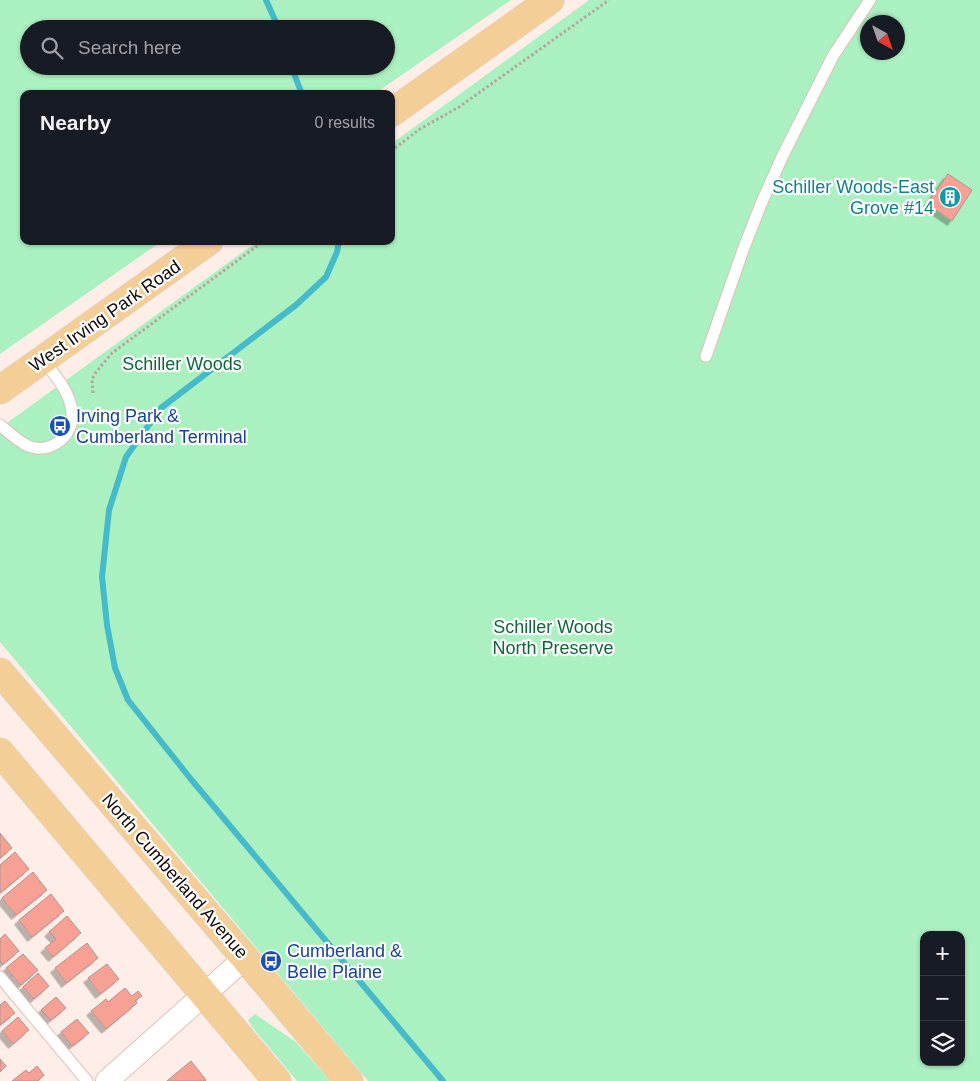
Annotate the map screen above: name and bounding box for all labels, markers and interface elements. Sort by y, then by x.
north arrow [860,15,905,60]
search box [20,20,395,75]
icon: search [38,34,66,62]
text: Search here [78,37,182,58]
text: Nearby [40,111,111,134]
text: 0 results [315,114,375,131]
place label: Schiller Woods-East Grove #14 [772,177,934,218]
building icon: Schiller Woods-East Grove #14 [938,185,962,209]
street label: West Irving Park Road [26,256,184,376]
park label: Schiller Woods [122,354,242,374]
place label: Irving Park & Cumberland Terminal [76,406,247,447]
bus stop icon: Irving Park & Cumberland Terminal [48,414,72,438]
park label: Schiller Woods North Preserve [492,617,614,658]
street label: North Cumberland Avenue [98,790,252,962]
map controls [920,931,965,1066]
button: + [920,931,965,976]
place label: Cumberland & Belle Plaine [287,941,402,982]
bus stop icon: Cumberland & Belle Plaine [259,949,283,973]
button: − [920,976,965,1021]
button: layers [920,1021,965,1066]

